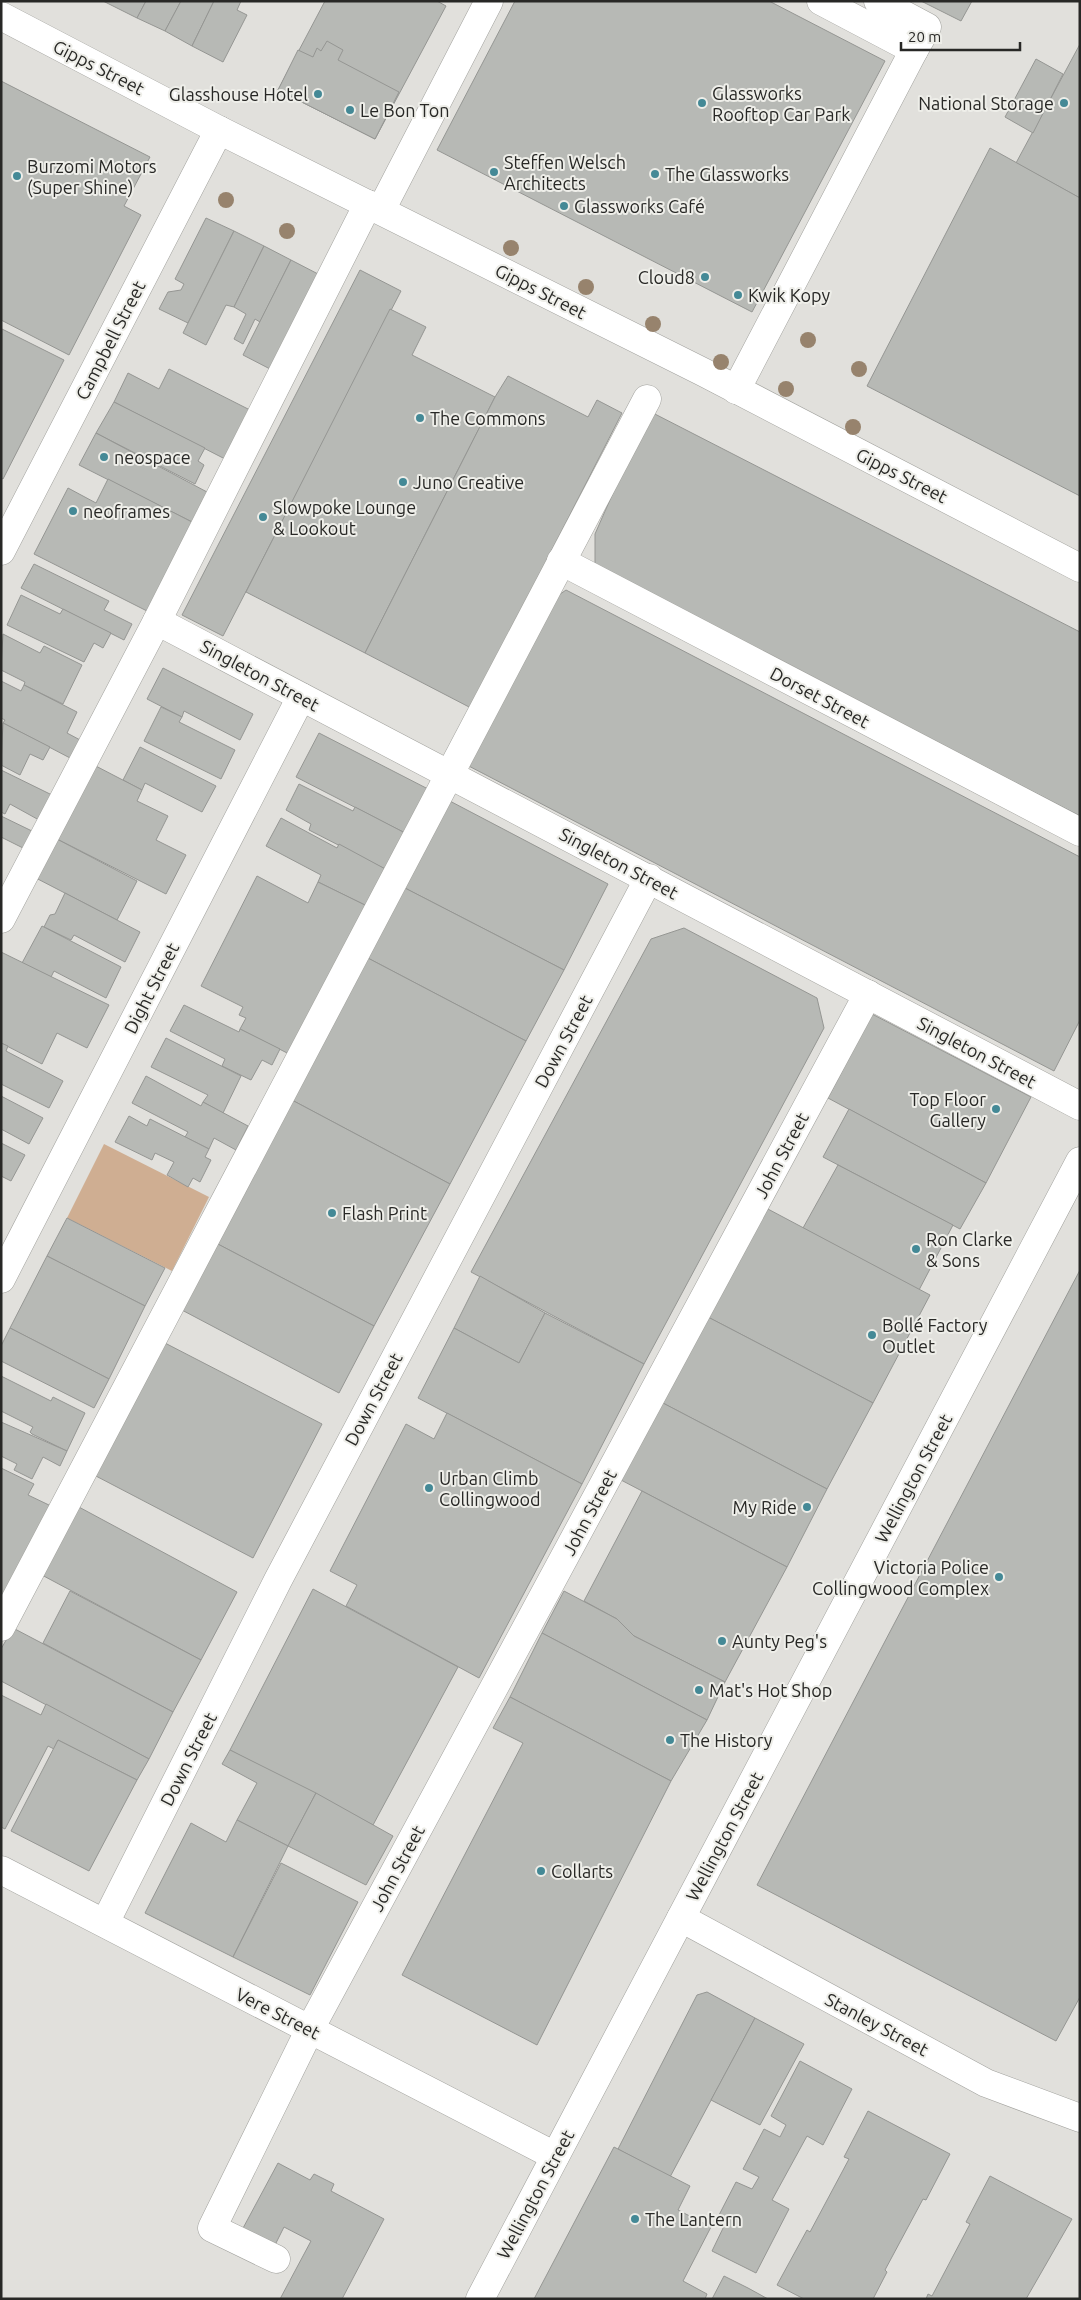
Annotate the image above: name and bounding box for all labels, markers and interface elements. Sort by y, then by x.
scale bar [901,20,1020,52]
text: 20 m [908,28,941,45]
street label: Gipps Street [50,35,148,99]
place label: Glassworks Rooftop Car Park [712,83,850,124]
place label: Glasshouse Hotel [169,84,308,104]
marker: Glasshouse Hotel [312,88,324,100]
place label: National Storage [918,93,1054,113]
marker: Glassworks Rooftop Car Park [696,97,708,109]
marker: National Storage [1058,97,1070,109]
place label: Le Bon Ton [360,100,450,120]
marker: Le Bon Ton [344,104,356,116]
place label: Steffen Welsch Architects [504,152,626,193]
place label: Burzomi Motors (Super Shine) [27,156,157,198]
place label: The Glassworks [665,164,789,184]
marker: Steffen Welsch Architects [488,166,500,178]
marker: The Glassworks [649,168,661,180]
marker: Burzomi Motors (Super Shine) [11,170,23,182]
place label: Glassworks Café [574,196,705,216]
marker: Glassworks Café [558,200,570,212]
street label: Gipps Street [492,259,590,323]
place label: Cloud8 [638,267,695,287]
marker: Cloud8 [699,271,711,283]
street label: Campbell Street [71,277,149,403]
place label: Kwik Kopy [748,285,831,305]
marker: Kwik Kopy [732,289,744,301]
place label: The Commons [430,408,546,428]
marker: The Commons [414,412,426,424]
street label: Gipps Street [853,443,951,507]
place label: neospace [114,447,191,467]
marker: neospace [98,451,110,463]
place label: Juno Creative [413,472,524,492]
marker: Juno Creative [397,476,409,488]
place label: Slowpoke Lounge & Lookout [273,497,416,538]
place label: neoframes [83,501,170,521]
marker: neoframes [67,505,79,517]
marker: Slowpoke Lounge & Lookout [257,511,269,523]
street label: Singleton Street [197,635,323,715]
street label: Dorset Street [767,663,873,731]
street label: Singleton Street [556,823,682,903]
street label: Dight Street [120,939,182,1037]
street label: Down Street [530,991,596,1091]
street label: Singleton Street [914,1012,1040,1092]
place label: Top Floor Gallery [910,1089,986,1130]
marker: Top Floor Gallery [990,1103,1002,1115]
street label: John Street [750,1109,812,1201]
place label: Flash Print [342,1203,427,1223]
marker: Flash Print [326,1207,338,1219]
place label: Ron Clarke & Sons [926,1229,1013,1270]
marker: Ron Clarke & Sons [910,1243,922,1255]
place label: Bollé Factory Outlet [882,1315,988,1356]
marker: Bollé Factory Outlet [866,1329,878,1341]
street label: Down Street [340,1349,406,1449]
street label: Wellington Street [871,1410,955,1546]
street label: John Street [558,1466,620,1558]
place label: Urban Climb Collingwood [439,1468,541,1509]
marker: Urban Climb Collingwood [423,1482,435,1494]
place label: My Ride [732,1497,797,1517]
marker: My Ride [801,1501,813,1513]
place label: Victoria Police Collingwood Complex [812,1557,989,1598]
marker: Victoria Police Collingwood Complex [993,1571,1005,1583]
place label: Aunty Peg's [732,1631,827,1651]
marker: Aunty Peg's [716,1635,728,1647]
place label: Mat's Hot Shop [709,1680,832,1700]
marker: Mat's Hot Shop [693,1684,705,1696]
street label: Down Street [156,1709,220,1809]
place label: The History [680,1730,773,1750]
marker: The History [664,1734,676,1746]
street label: Wellington Street [682,1768,766,1904]
street label: John Street [366,1822,428,1914]
place label: Collarts [551,1861,613,1881]
marker: Collarts [535,1865,547,1877]
street label: Vere Street [233,1983,323,2043]
street label: Stanley Street [822,1988,932,2060]
street label: Wellington Street [493,2126,577,2262]
place label: The Lantern [645,2209,742,2229]
marker: The Lantern [629,2213,641,2225]

